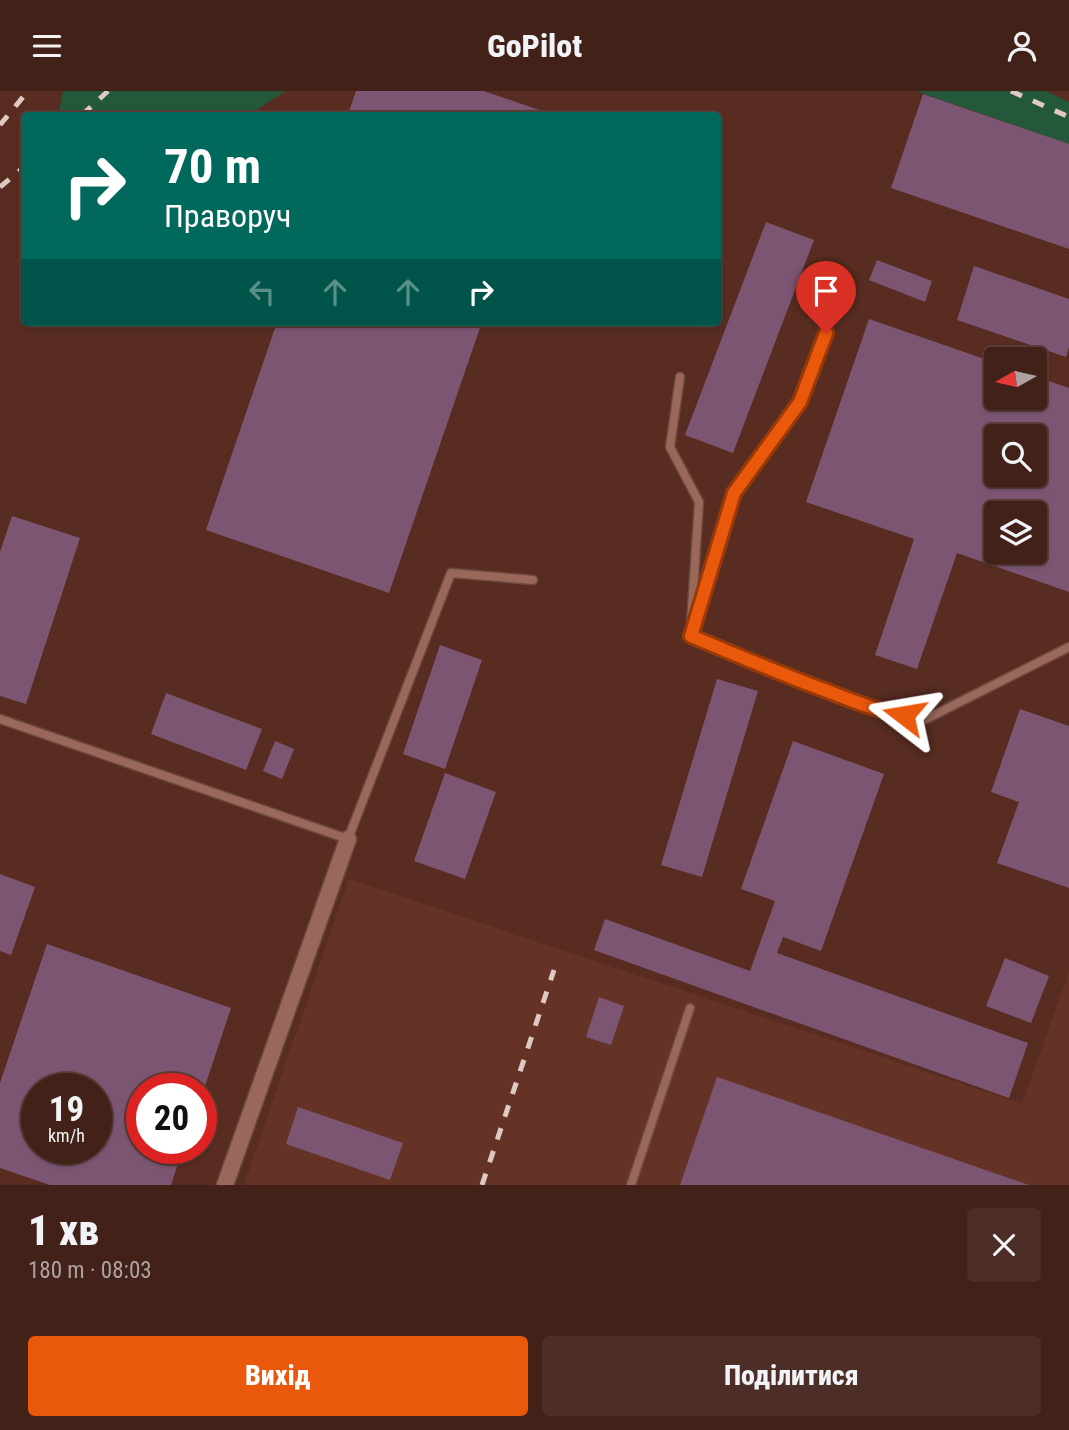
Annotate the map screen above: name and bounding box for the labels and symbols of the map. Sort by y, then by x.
pin [796,261,856,333]
north arrow [984,347,1046,409]
position arrow [867,678,941,752]
speed limit sign: 20 [126,1073,217,1164]

